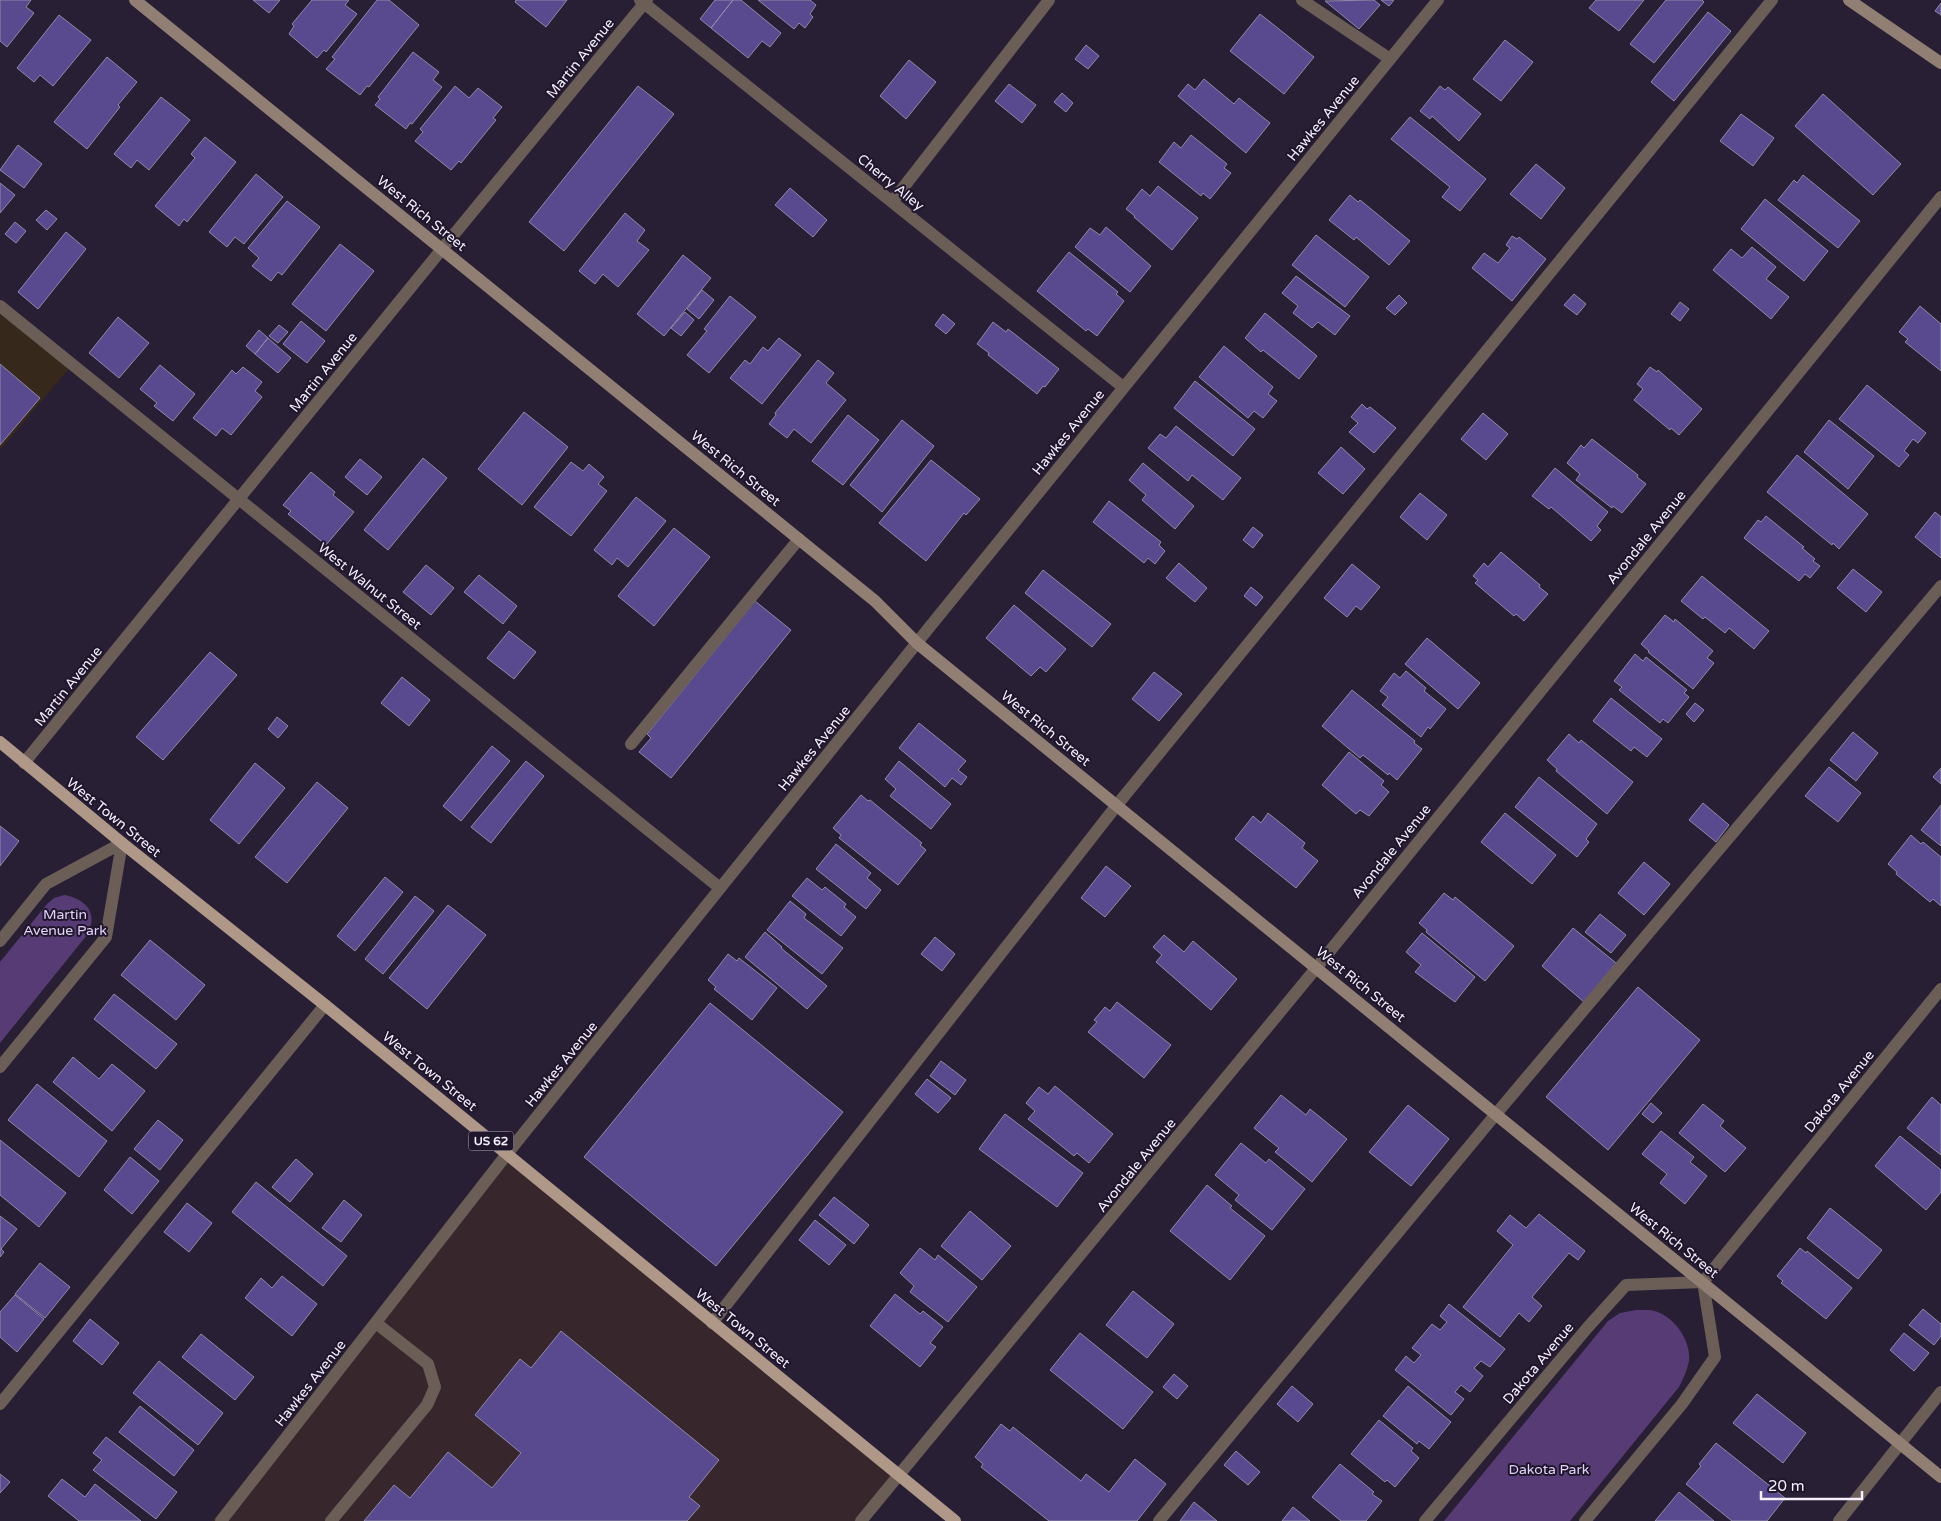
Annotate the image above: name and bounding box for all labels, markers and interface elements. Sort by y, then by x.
street label: Martin Avenue [543,15,618,102]
street label: Hawkes Avenue [1284,72,1363,165]
street label: Cherry Alley [854,150,928,215]
street label: West Rich Street [374,172,470,255]
street label: Martin Avenue [286,329,361,416]
street label: Hawkes Avenue [1029,386,1108,479]
street label: West Rich Street [688,427,784,510]
street label: Avondale Avenue [1603,487,1690,588]
street label: West Walnut Street [315,539,425,634]
street label: Martin Avenue [31,643,106,730]
street label: West Rich Street [998,687,1094,770]
street label: Hawkes Avenue [775,702,854,795]
street label: West Town Street [63,774,165,861]
street label: Avondale Avenue [1348,801,1435,902]
park label: Martin Avenue Park [23,906,107,939]
street label: West Rich Street [1313,943,1409,1026]
street label: Hawkes Avenue [522,1018,601,1111]
street label: West Town Street [379,1028,481,1115]
street label: Dakota Avenue [1801,1047,1878,1136]
street label: Avondale Avenue [1093,1115,1180,1216]
road number: US 62 [468,1132,514,1150]
street label: West Rich Street [1626,1199,1722,1282]
street label: West Town Street [692,1285,794,1372]
street label: Dakota Avenue [1499,1319,1577,1408]
street label: Hawkes Avenue [271,1337,350,1430]
park label: Dakota Park [1509,1461,1590,1478]
scale bar [1761,1468,1862,1500]
text: 20 m [1768,1477,1805,1495]

